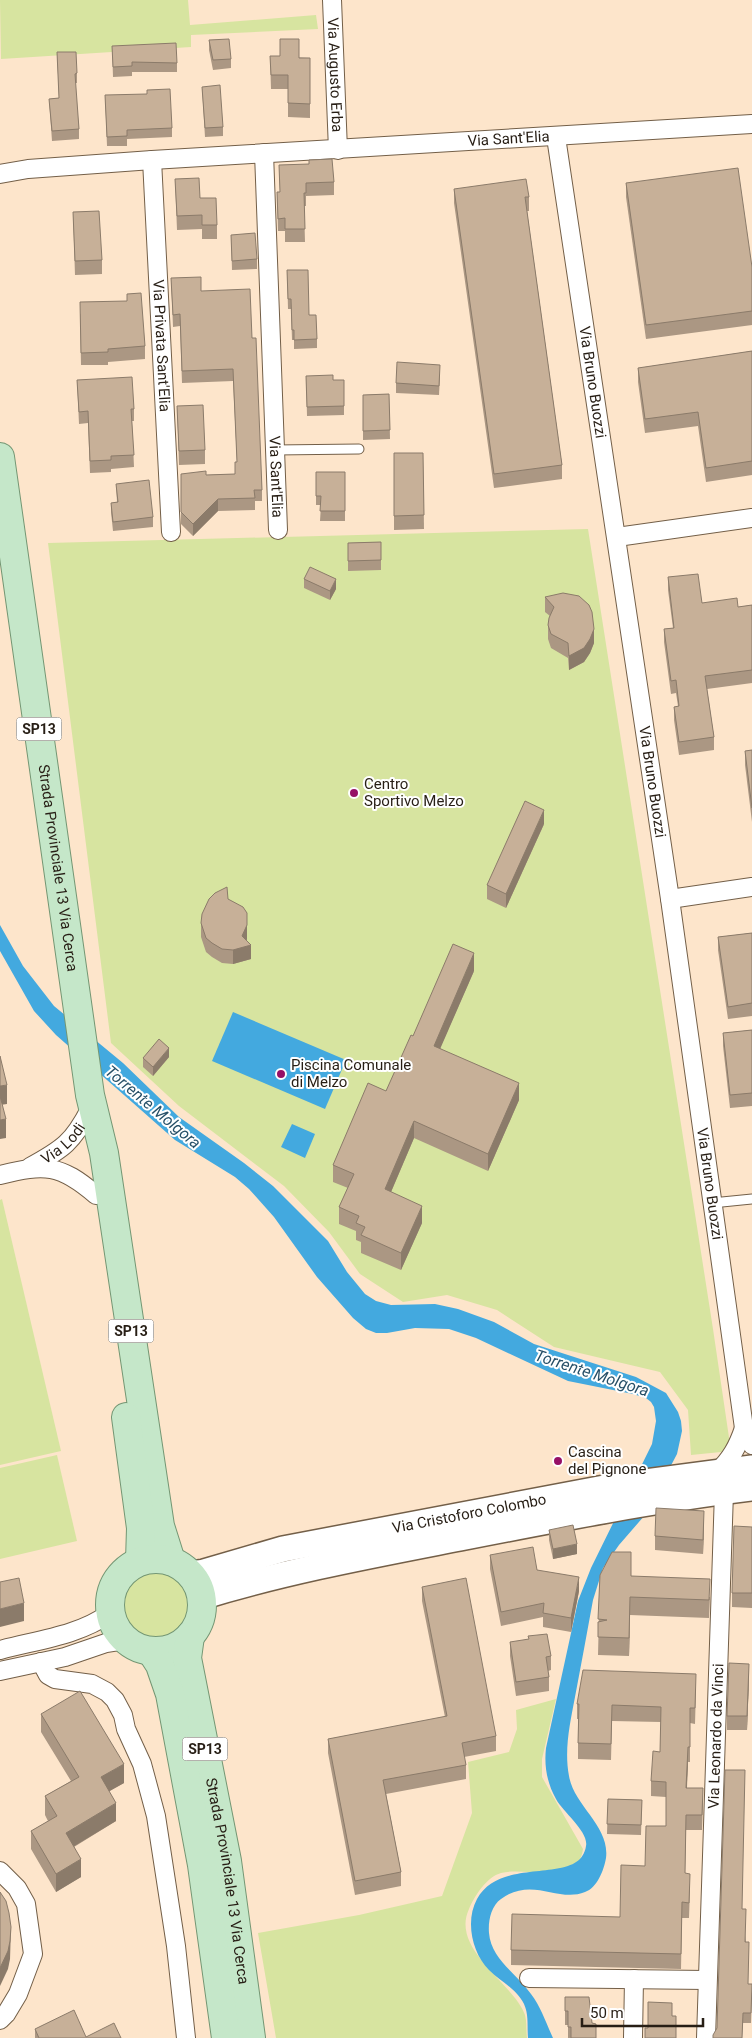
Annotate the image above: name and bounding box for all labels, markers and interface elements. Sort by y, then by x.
street label: Via Augusto Erba [324,17,346,133]
street label: Via Sant'Elia [467,127,550,150]
street label: Via Privata Sant'Elia [149,279,174,412]
street label: Via Bruno Buozzi [575,325,610,440]
street label: Via Sant'Elia [266,435,287,518]
road number: SP13 [16,718,62,741]
street label: Via Bruno Buozzi [635,725,670,839]
street label: Strada Provinciale 13 Via Cerca [34,763,81,973]
place label: Centro Sportivo Melzo [364,775,464,810]
marker: Centro Sportivo Melzo [348,787,360,799]
place label: Piscina Comunale di Melzo [291,1056,411,1091]
water label: Torrente Molgora [101,1062,205,1152]
marker: Piscina Comunale di Melzo [275,1068,287,1080]
street label: Via Lodi [38,1120,89,1168]
street label: Via Bruno Buozzi [693,1126,727,1241]
road number: SP13 [108,1320,154,1342]
water label: Torrente Molgora [533,1346,651,1400]
place label: Cascina del Pignone [568,1443,646,1478]
marker: Cascina del Pignone [552,1455,564,1467]
street label: Via Cristoforo Colombo [391,1490,548,1537]
street label: Via Leonardo da Vinci [705,1663,727,1809]
road number: SP13 [182,1738,228,1760]
street label: Strada Provinciale 13 Via Cerca [202,1776,253,1985]
scale bar [582,1996,703,2028]
text: 50 m [590,2004,624,2022]

